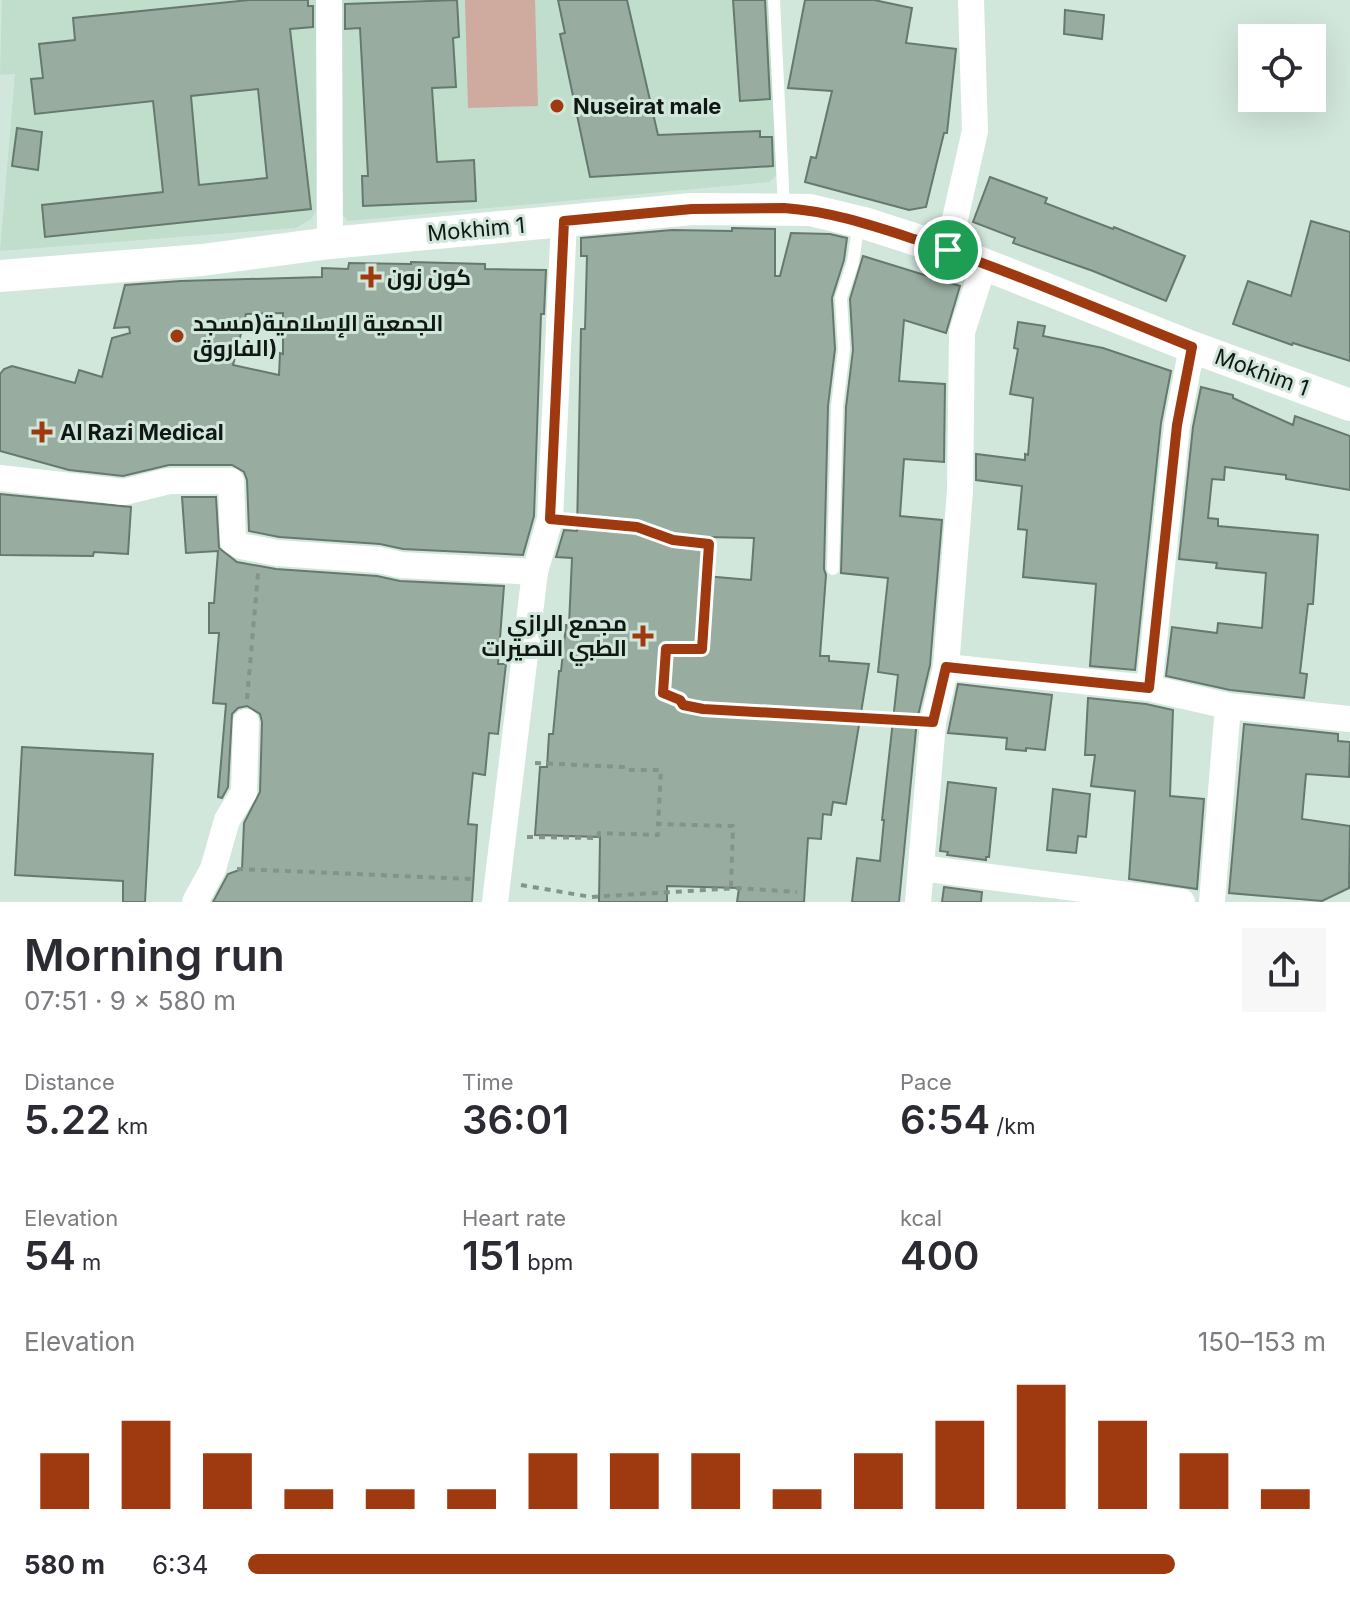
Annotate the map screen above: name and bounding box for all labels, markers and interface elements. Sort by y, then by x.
map controls [1238,24,1326,112]
button: locate [1238,24,1326,112]
place label: Nuseirat male [573,93,721,119]
marker: Nuseirat male [548,97,566,115]
street label: Mokhim 1 [426,212,526,246]
pin [914,216,982,284]
icon: arrive [926,228,970,272]
place label: كون زون [387,264,471,291]
marker: كون زون [362,268,380,286]
place label: الجمعية الإسلامية(مسجد الفاروق) [193,310,443,362]
marker: الجمعية الإسلامية(مسجد الفاروق) [168,327,186,345]
street label: Mokhim 1 [1212,343,1312,401]
place label: Al Razi Medical [60,419,224,445]
marker: Al Razi Medical [31,421,53,443]
place label: مجمع الرازي الطبي النصيرات [481,610,627,666]
marker: مجمع الرازي الطبي النصيرات [634,627,652,645]
text: Morning run [24,928,285,982]
button: share [1242,928,1326,1012]
text: 07:51 · 9 × 580 m [24,985,236,1016]
text: Distance [24,1069,115,1095]
text: Time [462,1069,514,1095]
text: Pace [900,1069,952,1095]
text: 5.22 [24,1095,111,1144]
text: 36:01 [462,1095,569,1144]
text: 6:54 [900,1095,990,1144]
text: km [111,1113,148,1139]
text: /km [990,1113,1036,1139]
text: Elevation [24,1205,118,1231]
text: Heart rate [462,1205,566,1231]
text: kcal [900,1205,942,1231]
text: 54 [24,1231,76,1280]
text: 151 [462,1231,521,1280]
text: 400 [900,1231,979,1280]
text: m [76,1249,101,1275]
text: bpm [521,1249,573,1275]
text: Elevation [24,1326,135,1357]
text: 150–153 m [1198,1326,1326,1357]
text: 580 m [24,1549,105,1580]
text: 6:34 [152,1549,208,1580]

